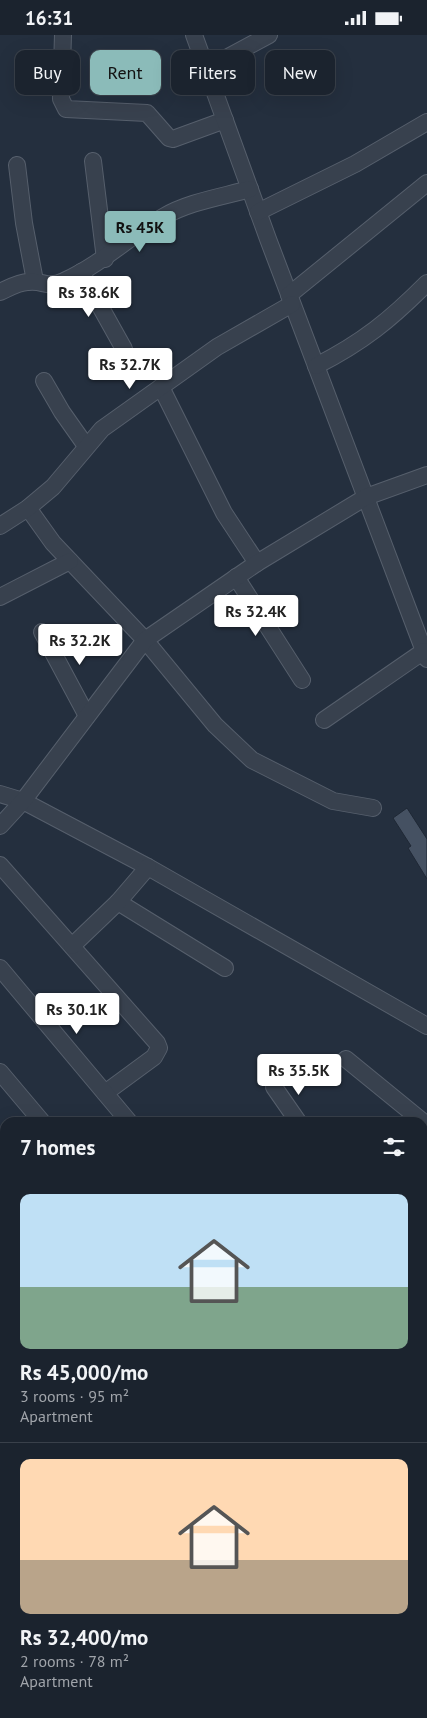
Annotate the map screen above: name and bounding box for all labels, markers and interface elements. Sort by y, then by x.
text: 16:31 [25,6,73,30]
chip: Buy [15,50,80,95]
chip: Rent [90,50,161,95]
chip: Filters [171,50,255,95]
chip: New [265,50,335,95]
pin: Rs 45K [99,211,181,253]
text: Rs 45K [116,217,164,237]
pin: Rs 38.6K [37,275,141,318]
text: Rs 38.6K [58,282,120,302]
pin: Rs 32.7K [78,347,182,390]
text: Rs 32.7K [99,354,161,374]
pin: Rs 32.4K [204,595,308,637]
text: Rs 32.4K [225,601,287,621]
pin: Rs 32.2K [28,623,132,666]
text: Rs 32.2K [49,630,111,650]
pin: Rs 30.1K [25,993,129,1035]
text: Rs 30.1K [46,999,108,1019]
pin: Rs 35.5K [247,1053,351,1096]
text: Rs 35.5K [268,1060,330,1080]
icon: filters [380,1133,408,1161]
text: 7 homes [20,1134,95,1161]
icon: home [169,1226,259,1316]
text: Rs 45,000/mo [20,1359,148,1386]
text: 3 rooms · 95 m² [20,1386,129,1406]
text: Apartment [20,1406,93,1426]
icon: home [169,1492,259,1582]
text: Rs 32,400/mo [20,1624,148,1651]
text: 2 rooms · 78 m² [20,1651,129,1671]
text: Apartment [20,1671,93,1691]

